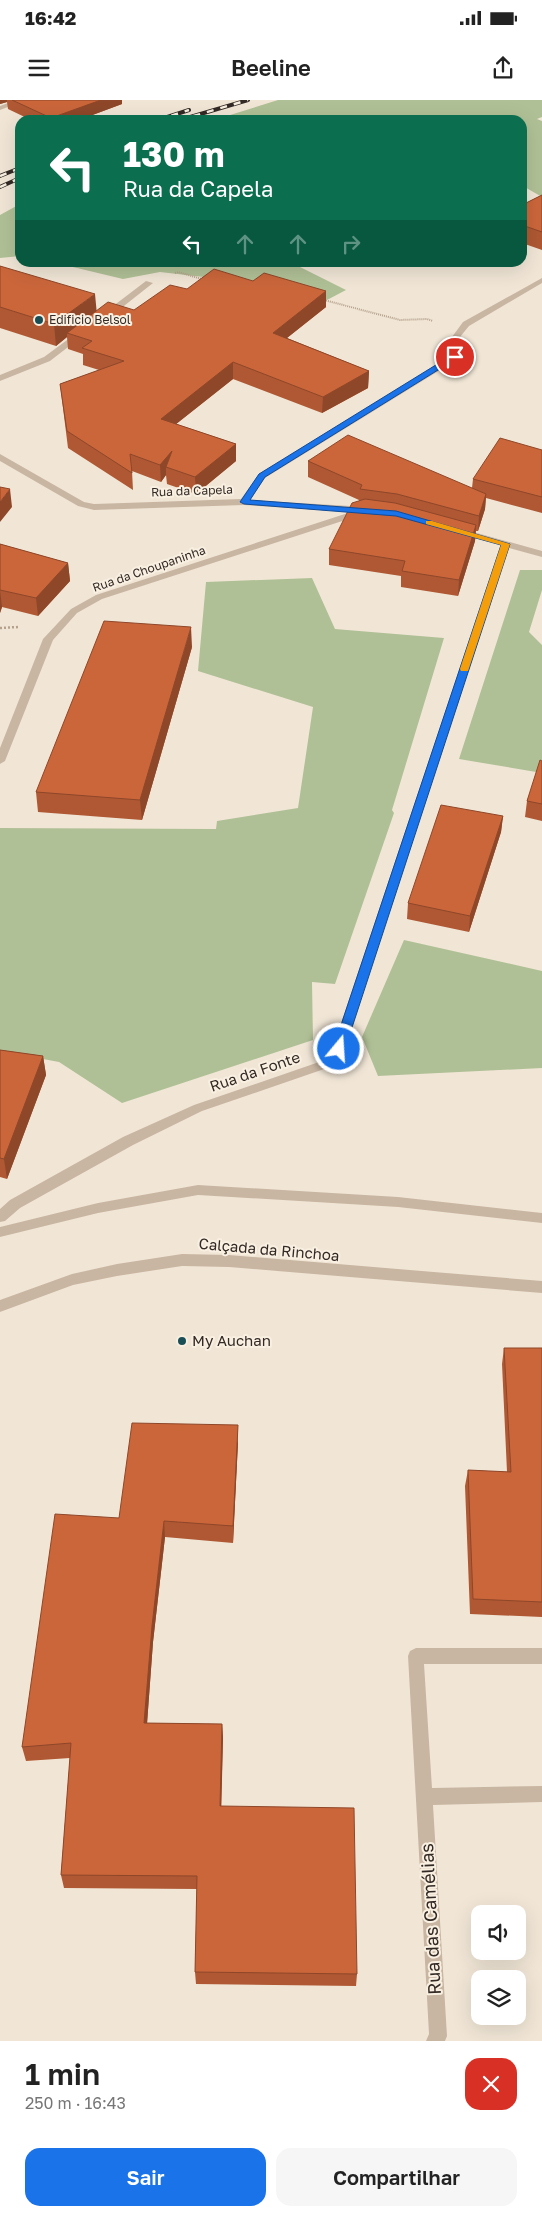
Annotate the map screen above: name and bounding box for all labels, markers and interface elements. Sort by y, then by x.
text: 16:42 [25,6,76,29]
icon: menu [25,54,53,82]
text: Beeline [231,54,311,81]
icon: share [489,54,517,82]
text: 130 m [123,133,225,175]
icon: left [40,135,105,200]
text: Rua da Capela [123,175,273,202]
icon: left [178,230,206,258]
icon: ahead [231,230,259,258]
icon: ahead [284,230,312,258]
icon: right [337,230,365,258]
place label: Edificio Belsol [49,312,131,327]
marker: Edificio Belsol [33,314,45,326]
pin [434,336,476,378]
icon: arrive [441,343,469,371]
street label: Rua da Capela [151,482,233,499]
street label: Rua da Choupaninha [90,542,207,595]
position arrow [312,1022,364,1074]
street label: Rua da Fonte [207,1047,302,1095]
street label: Calçada da Rinchoa [198,1234,340,1264]
place label: My Auchan [192,1331,271,1349]
marker: My Auchan [176,1335,188,1347]
street label: Rua das Camélias [415,1843,445,1995]
map controls [471,1905,526,2025]
button: sound [471,1905,526,1960]
button: layers [471,1970,526,2025]
text: 1 min [25,2056,100,2092]
button: close [465,2058,517,2110]
text: 250 m · 16:43 [25,2093,126,2113]
button: Sair [25,2148,266,2206]
button: Compartilhar [276,2148,517,2206]

